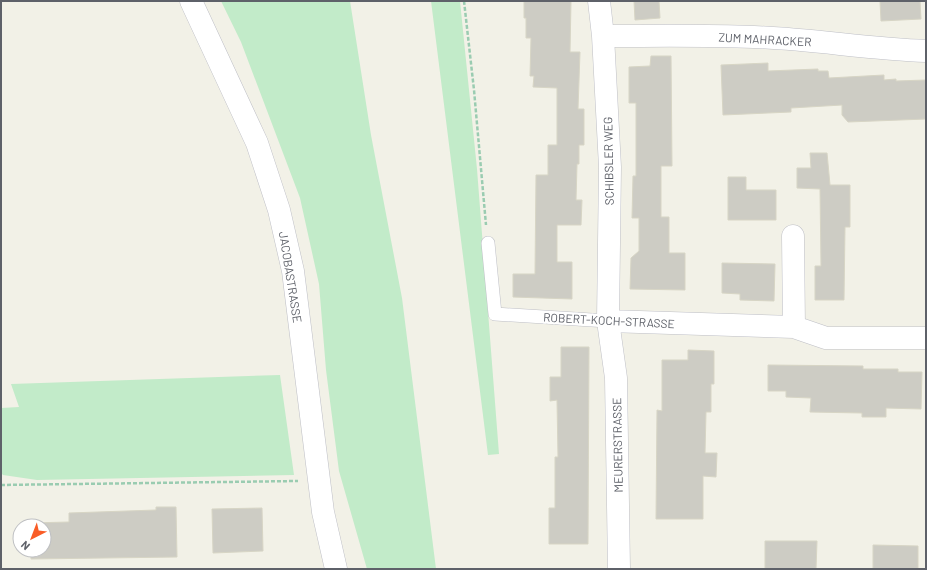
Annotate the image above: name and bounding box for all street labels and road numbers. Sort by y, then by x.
street label: ZUM MAHRACKER [718,30,812,48]
street label: SCHIBSLER WEG [600,117,616,205]
street label: JACOBASTRASSE [277,230,305,324]
street label: ROBERT-KOCH-STRASSE [543,310,675,330]
street label: MEURERSTRASSE [609,397,625,493]

